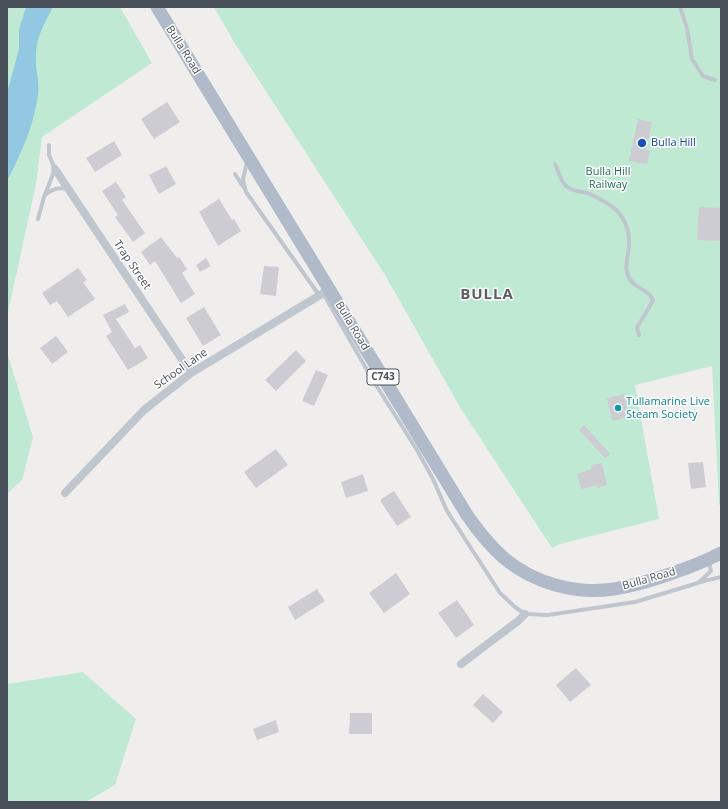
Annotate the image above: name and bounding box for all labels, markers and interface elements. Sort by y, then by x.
street label: Bulla Road [163,23,203,77]
place label: Bulla Hill [651,136,696,150]
marker: Bulla Hill [636,137,648,149]
park label: Bulla Hill Railway [586,165,630,191]
street label: Trap Street [111,238,153,292]
district label: BULLA [460,286,514,304]
street label: Bulla Road [332,299,372,353]
street label: School Lane [152,346,210,392]
road number: C743 [367,369,399,385]
place label: Tullamarine Live Steam Society [626,395,710,421]
marker: Tullamarine Live Steam Society [613,403,623,413]
street label: Bulla Road [621,565,677,593]

